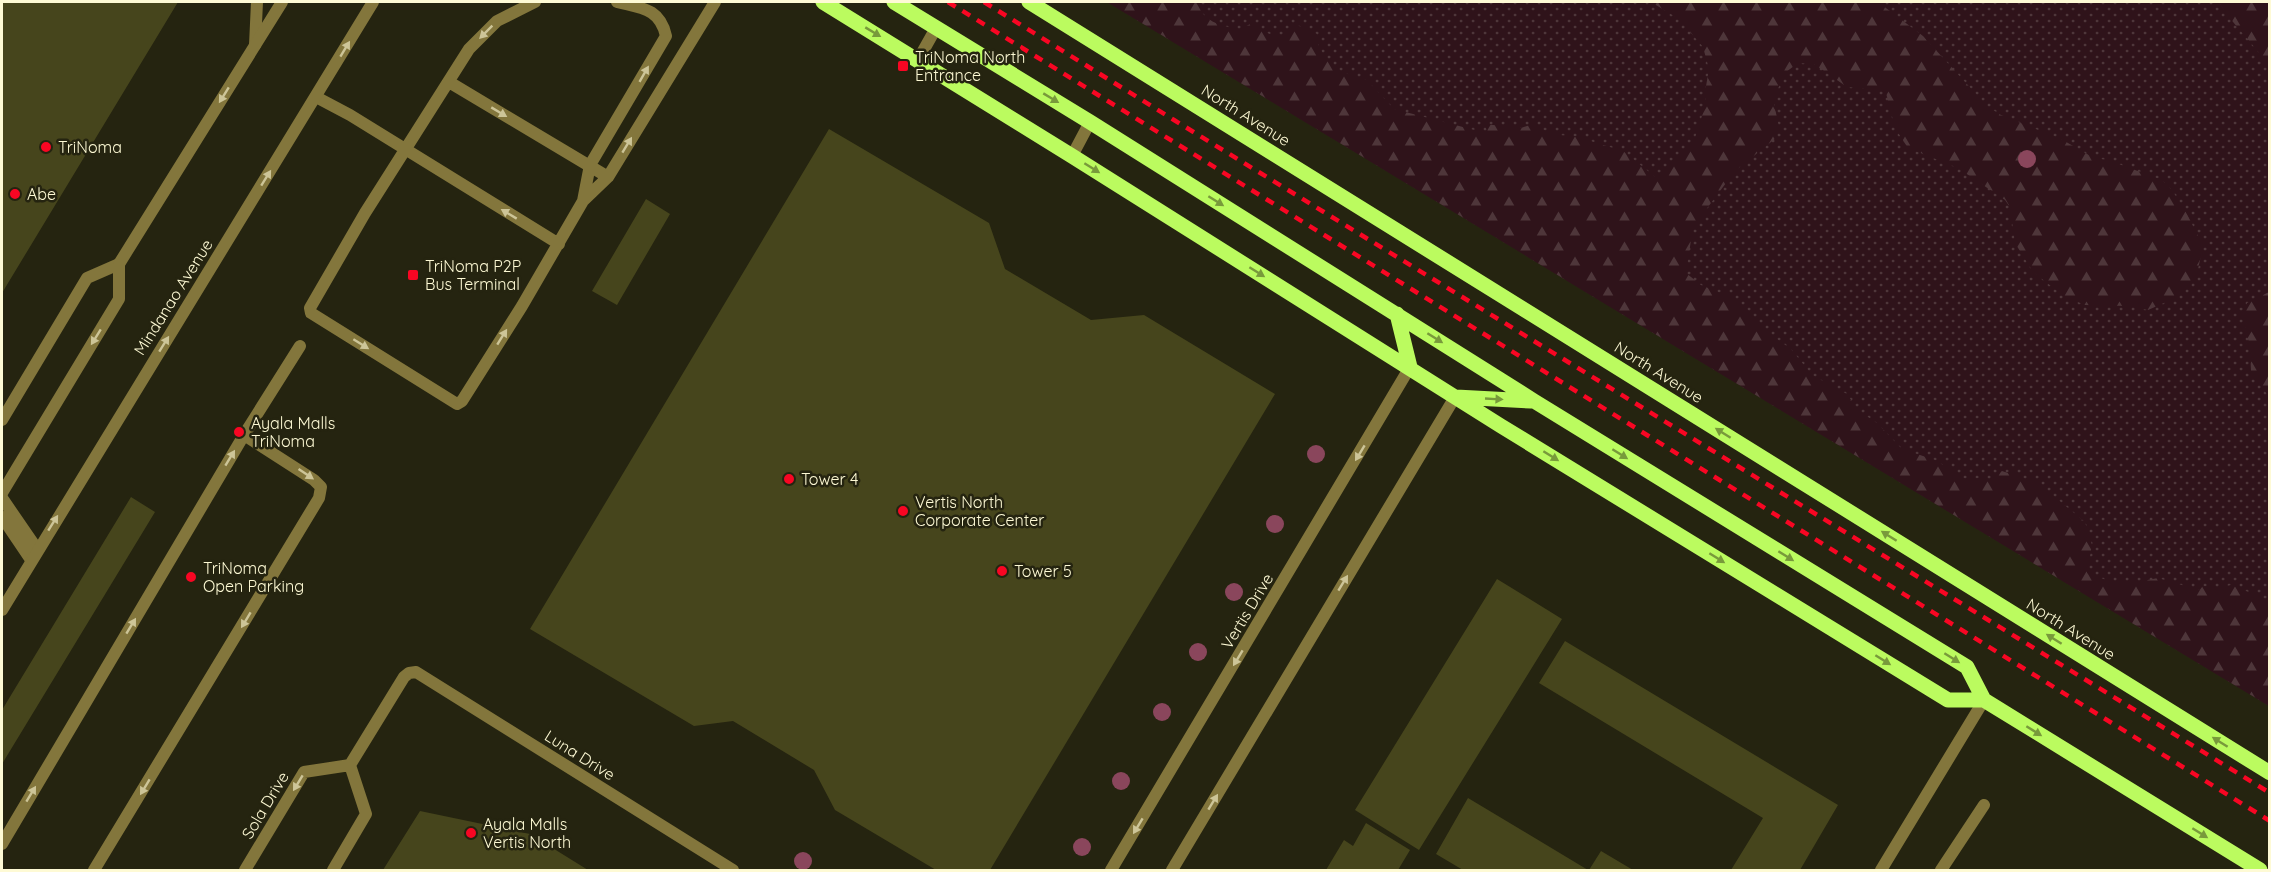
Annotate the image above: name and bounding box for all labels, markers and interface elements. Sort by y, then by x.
one-way arrow [479,25,493,39]
one-way arrow [865,27,882,37]
one-way arrow [339,41,350,57]
place label: TriNoma North Entrance [915,47,1025,85]
marker: TriNoma North Entrance [896,59,910,73]
one-way arrow [639,65,649,82]
street label: North Avenue [1198,80,1294,150]
one-way arrow [218,87,229,103]
one-way arrow [1043,92,1059,103]
one-way arrow [491,106,507,117]
place label: TriNoma [58,137,122,157]
one-way arrow [622,137,633,153]
marker: TriNoma [39,140,53,154]
one-way arrow [1084,162,1100,173]
one-way arrow [261,170,272,186]
place label: Abe [27,184,56,204]
marker: Abe [8,187,22,201]
one-way arrow [1208,195,1224,207]
one-way arrow [500,209,517,219]
street label: Mindanao Avenue [129,235,217,359]
place label: TriNoma P2P Bus Terminal [425,256,521,294]
one-way arrow [1249,266,1265,277]
marker: TriNoma P2P Bus Terminal [406,268,420,282]
one-way arrow [91,329,102,345]
one-way arrow [497,329,508,345]
one-way arrow [1427,333,1443,344]
one-way arrow [158,336,169,352]
street label: North Avenue [1611,337,1707,407]
one-way arrow [353,339,369,350]
one-way arrow [1485,394,1504,404]
place label: Ayala Malls TriNoma [251,413,335,451]
marker: Ayala Malls TriNoma [232,425,246,439]
one-way arrow [1715,428,1731,439]
one-way arrow [1355,445,1365,462]
one-way arrow [1612,448,1628,459]
one-way arrow [225,450,236,466]
one-way arrow [1543,451,1559,462]
one-way arrow [297,468,313,480]
place label: Tower 4 [801,469,858,489]
marker: Tower 4 [782,472,796,486]
place label: Vertis North Corporate Center [915,492,1044,530]
marker: Vertis North Corporate Center [896,504,910,518]
one-way arrow [48,515,59,531]
one-way arrow [1881,531,1897,542]
one-way arrow [1778,550,1794,561]
one-way arrow [1709,553,1725,564]
place label: TriNoma Open Parking [203,558,304,596]
place label: Tower 5 [1014,561,1072,581]
marker: Tower 5 [995,564,1009,578]
marker: TriNoma Open Parking [184,570,198,584]
street label: Vertis Drive [1217,570,1277,652]
one-way arrow [1338,574,1348,591]
street label: North Avenue [2023,594,2119,664]
one-way arrow [240,612,251,628]
one-way arrow [126,617,136,634]
one-way arrow [2046,634,2062,645]
one-way arrow [1233,650,1244,666]
one-way arrow [1944,652,1960,663]
one-way arrow [1875,655,1891,666]
street label: Luna Drive [541,725,619,785]
one-way arrow [2026,725,2042,736]
one-way arrow [2212,737,2228,748]
street label: Sola Drive [237,768,293,842]
one-way arrow [292,775,303,791]
one-way arrow [140,779,150,796]
one-way arrow [26,786,37,802]
one-way arrow [1207,794,1218,810]
place label: Ayala Malls Vertis North [483,814,571,852]
one-way arrow [1133,818,1144,834]
marker: Ayala Malls Vertis North [464,826,478,840]
one-way arrow [2192,828,2208,839]

